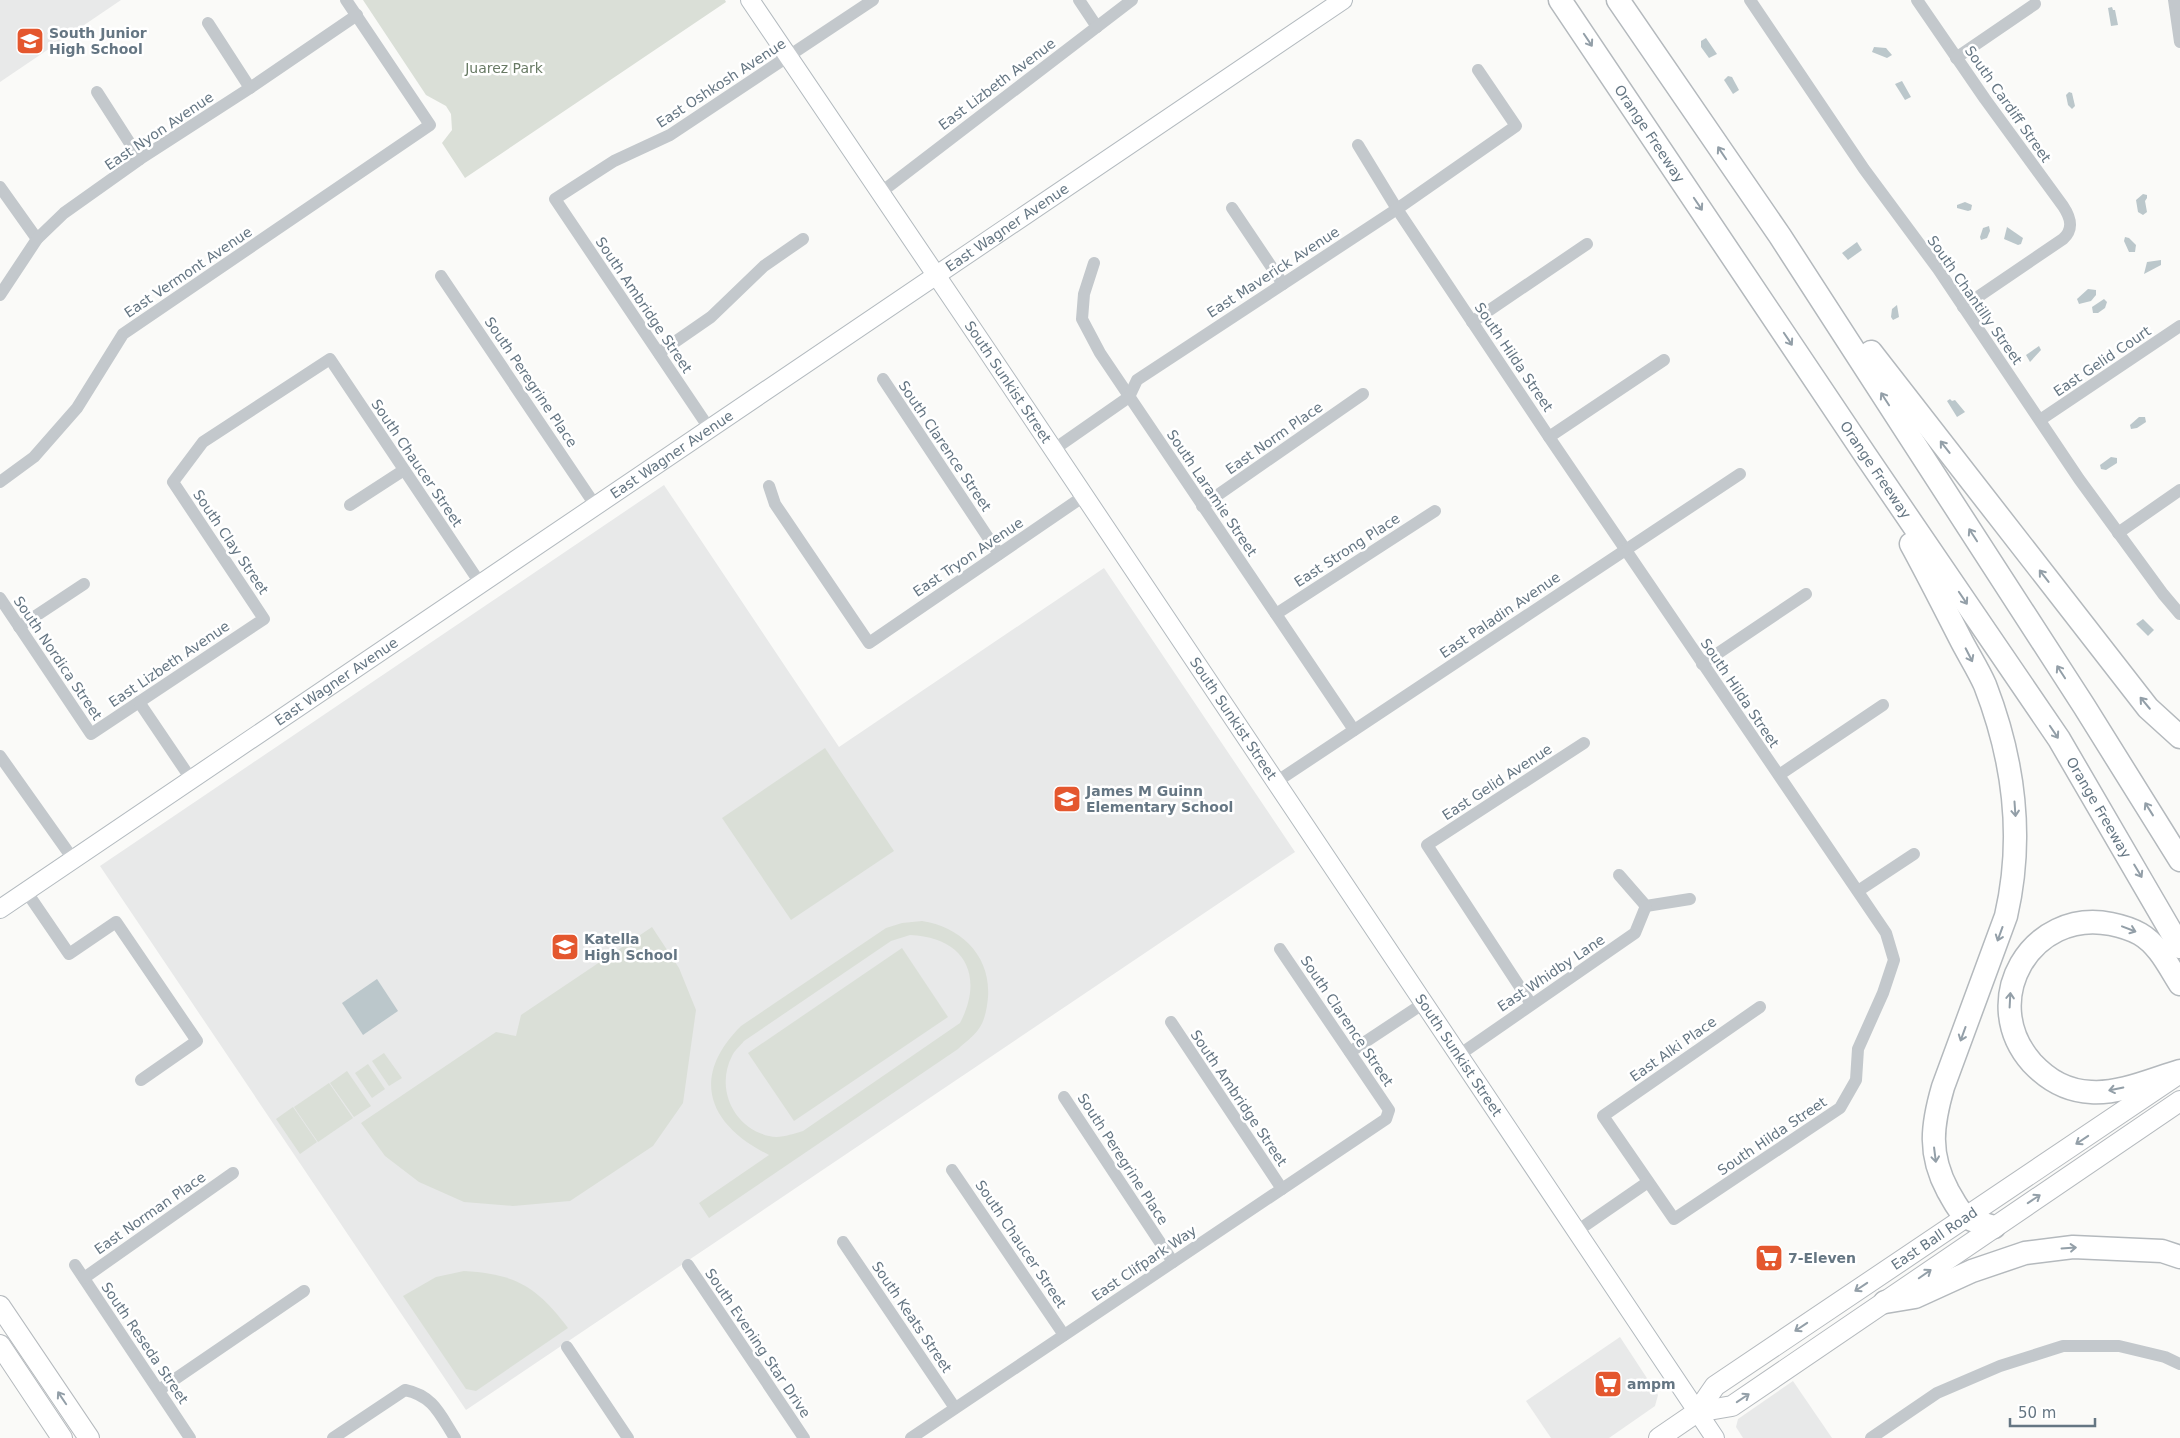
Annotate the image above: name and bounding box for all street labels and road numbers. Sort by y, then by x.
street label: East Oshkosh Avenue [653,35,789,131]
street label: East Lizbeth Avenue [935,35,1059,133]
street label: South Cardiff Street [1962,43,2055,166]
street label: Orange Freeway [1611,82,1688,186]
street label: East Nyon Avenue [102,89,216,173]
street label: East Wagner Avenue [943,180,1072,275]
street label: East Vermont Avenue [121,223,255,321]
street label: East Maverick Avenue [1204,223,1342,321]
street label: South Chantilly Street [1924,232,2026,368]
street label: South Ambridge Street [593,234,696,376]
street label: South Hilda Street [1472,300,1557,415]
street label: South Peregrine Place [481,314,581,450]
street label: South Sunkist Street [961,318,1055,447]
street label: East Gelid Court [2050,322,2154,399]
street label: South Clarence Street [895,378,995,515]
street label: South Chaucer Street [368,396,466,530]
street label: East Norm Place [1223,399,1325,477]
street label: East Wagner Avenue [607,407,736,502]
street label: Orange Freeway [1837,418,1914,522]
street label: South Laramie Street [1164,427,1261,560]
street label: South Clay Street [190,487,272,598]
street label: East Strong Place [1291,510,1403,590]
street label: East Tryon Avenue [910,514,1026,600]
street label: East Paladin Avenue [1437,569,1563,661]
street label: South Nordica Street [11,593,106,723]
street label: East Lizbeth Avenue [106,618,232,710]
street label: East Wagner Avenue [272,634,401,729]
street label: South Hilda Street [1698,636,1783,751]
street label: South Sunkist Street [1187,654,1280,783]
street label: East Gelid Avenue [1439,741,1555,823]
street label: Orange Freeway [2063,754,2135,861]
street label: East Whidby Lane [1494,931,1608,1015]
street label: South Clarence Street [1297,953,1397,1090]
street label: South Sunkist Street [1412,991,1506,1120]
street label: East Alki Place [1627,1013,1719,1085]
street label: South Ambridge Street [1188,1027,1291,1169]
street label: South Peregrine Place [1075,1090,1171,1228]
street label: South Hilda Street [1715,1093,1830,1178]
street label: East Norman Place [91,1169,209,1257]
street label: South Chaucer Street [972,1177,1070,1311]
street label: East Ball Road [1888,1204,1980,1273]
street label: East Clifpark Way [1089,1222,1199,1304]
street label: South Keats Street [869,1258,955,1376]
street label: South Evening Star Drive [702,1265,814,1421]
street label: South Reseda Street [98,1279,192,1407]

